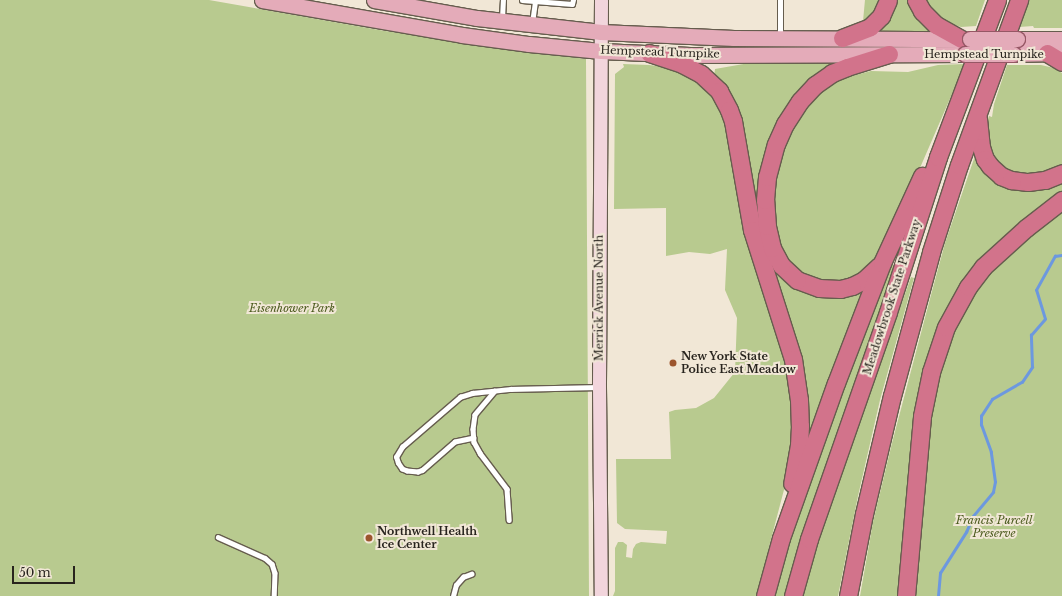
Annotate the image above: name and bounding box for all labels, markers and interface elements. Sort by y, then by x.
street label: Hempstead Turnpike [600,43,720,61]
street label: Hempstead Turnpike [924,47,1044,61]
street label: Meadowbrook State Parkway [861,217,923,377]
street label: Merrick Avenue North [592,235,606,361]
park label: Eisenhower Park [249,301,335,315]
place label: New York State Police East Meadow [681,350,796,376]
marker: New York State Police East Meadow [668,358,678,368]
park label: Francis Purcell Preserve [956,514,1032,540]
place label: Northwell Health Ice Center [377,525,477,551]
marker: Northwell Health Ice Center [364,533,374,543]
scale bar [14,558,77,584]
text: 50 m [19,565,51,580]

